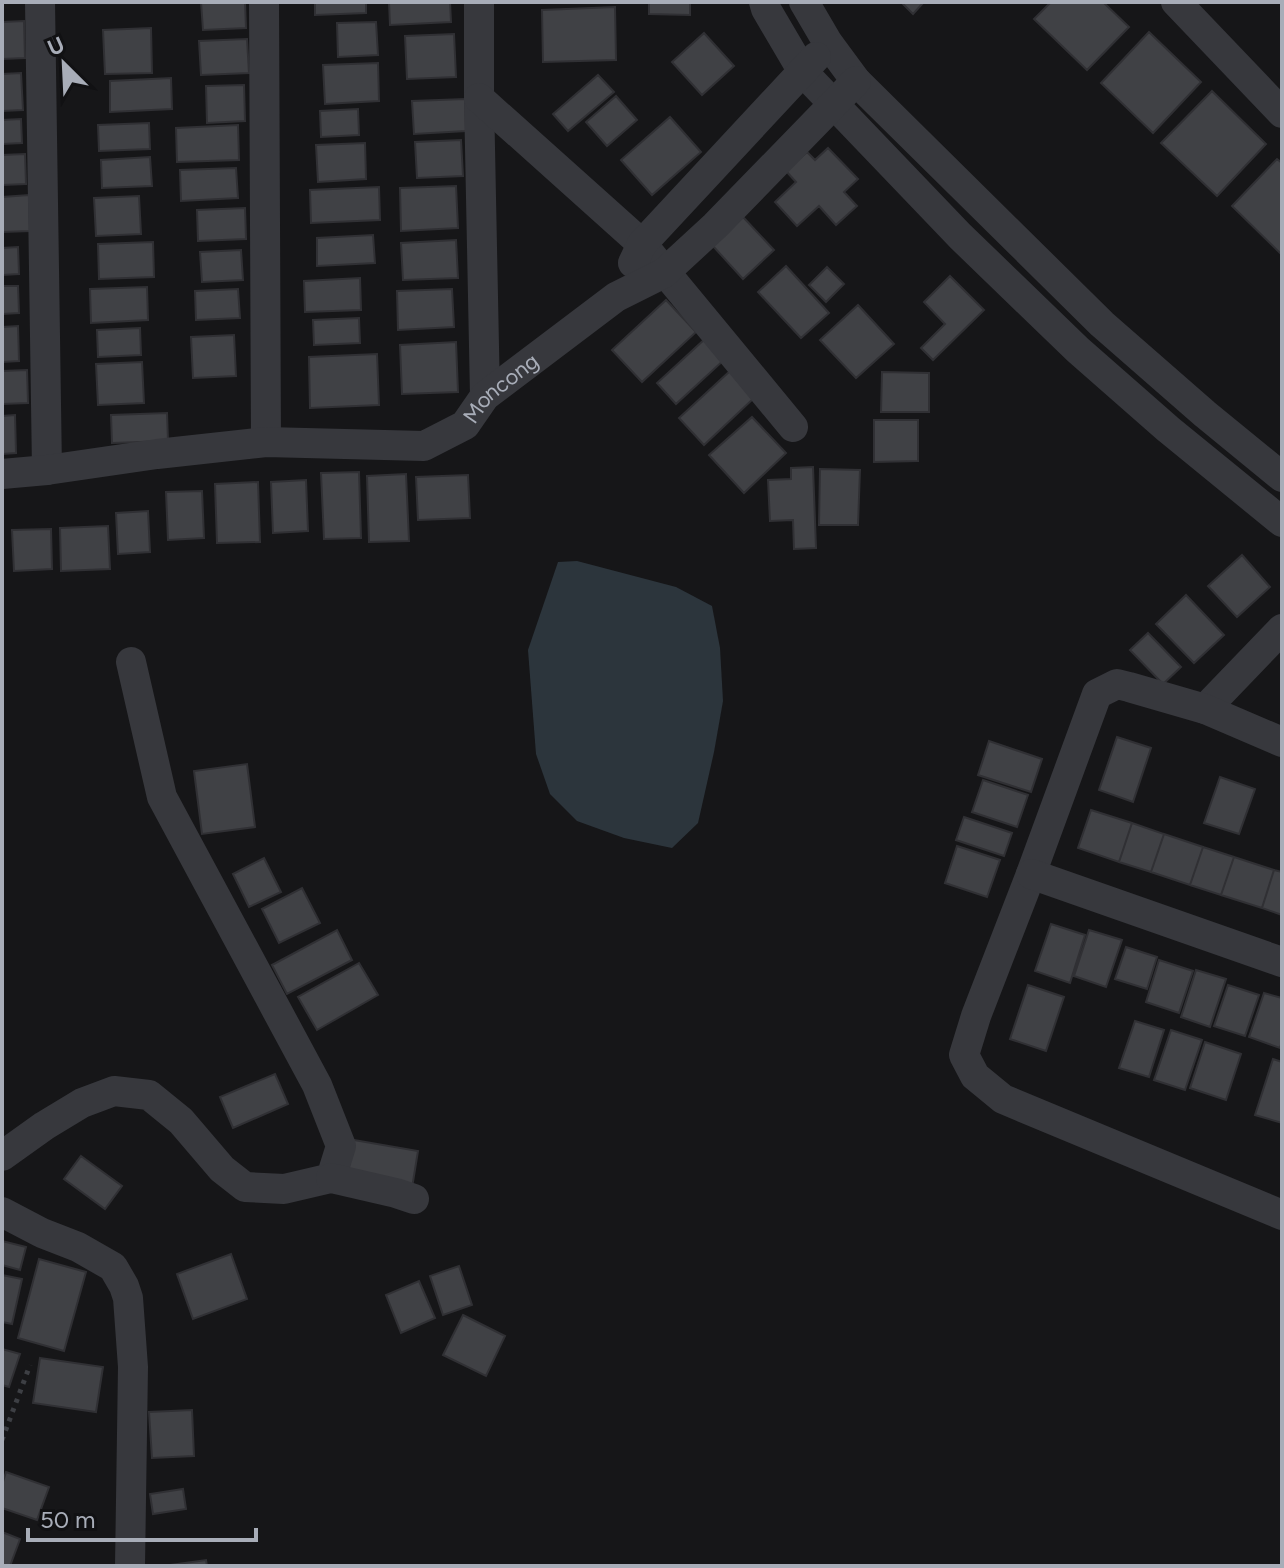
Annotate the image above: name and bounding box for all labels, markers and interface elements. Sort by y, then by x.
north arrow [24,24,104,104]
text: U [43,31,69,62]
street label: Moncong [457,347,544,429]
scale bar [28,1492,256,1542]
text: 50 m [40,1505,96,1534]

